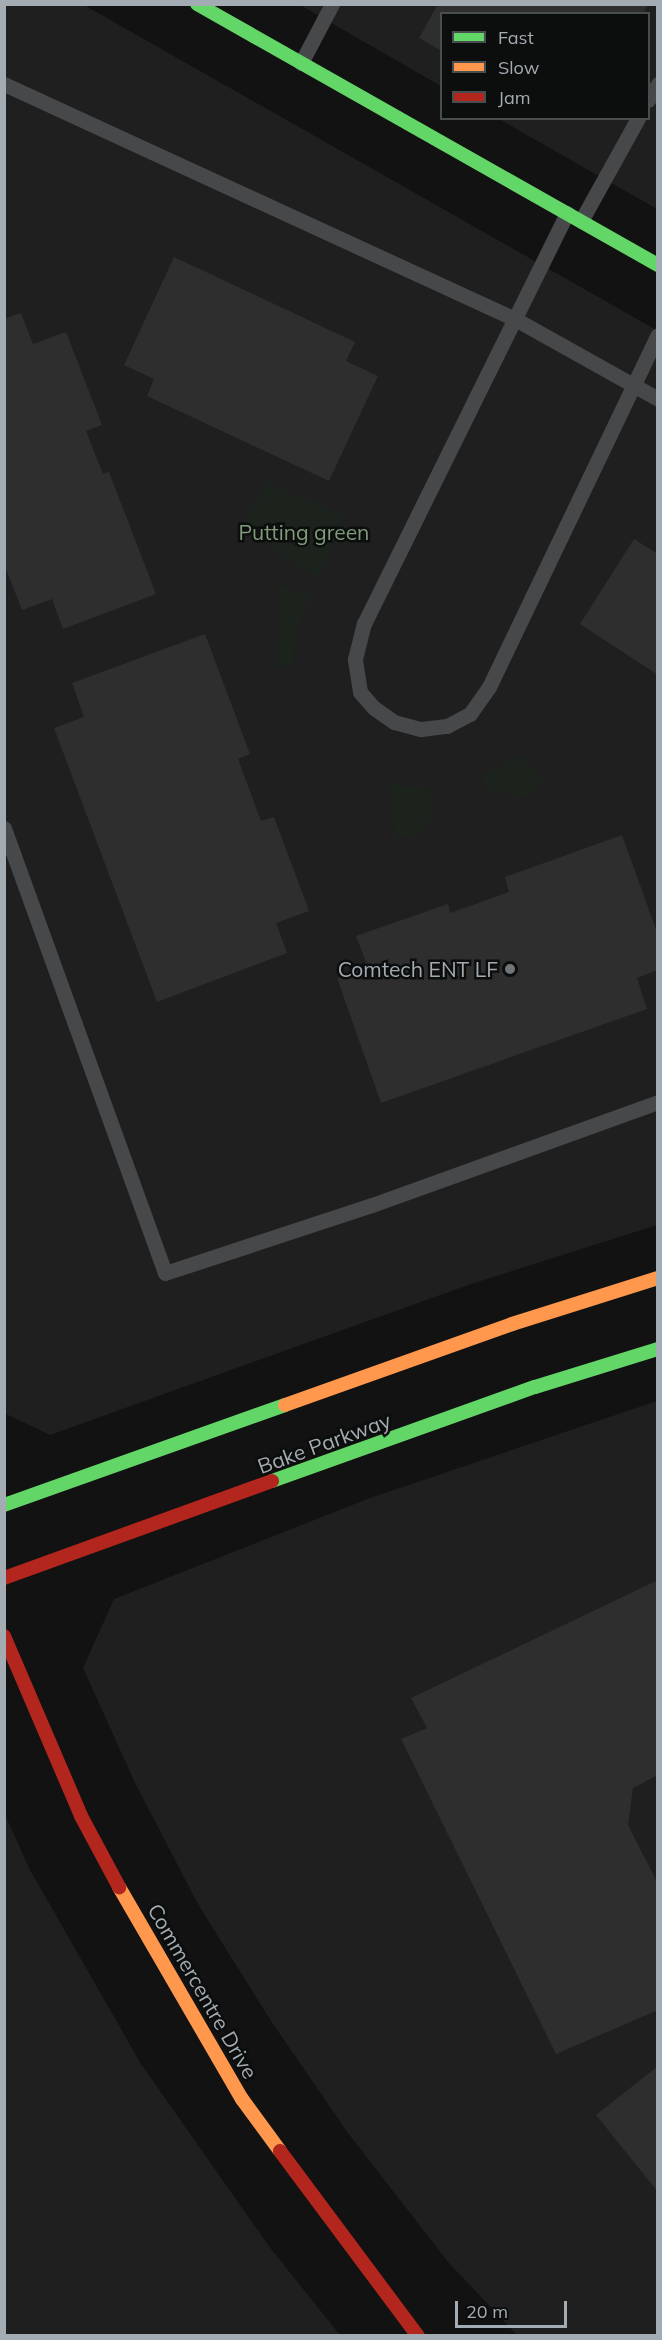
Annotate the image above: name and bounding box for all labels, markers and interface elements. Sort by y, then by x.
legend [440,12,650,120]
text: Fast [498,26,534,49]
text: Slow [498,56,539,79]
text: Jam [498,86,531,109]
park label: Putting green [239,519,369,545]
place label: Comtech ENT LF [338,956,498,982]
marker: Comtech ENT LF [503,962,517,976]
street label: Bake Parkway [254,1407,394,1479]
street label: Commercentre Drive [143,1899,263,2083]
scale bar [458,2289,570,2327]
text: 20 m [466,2300,508,2323]

